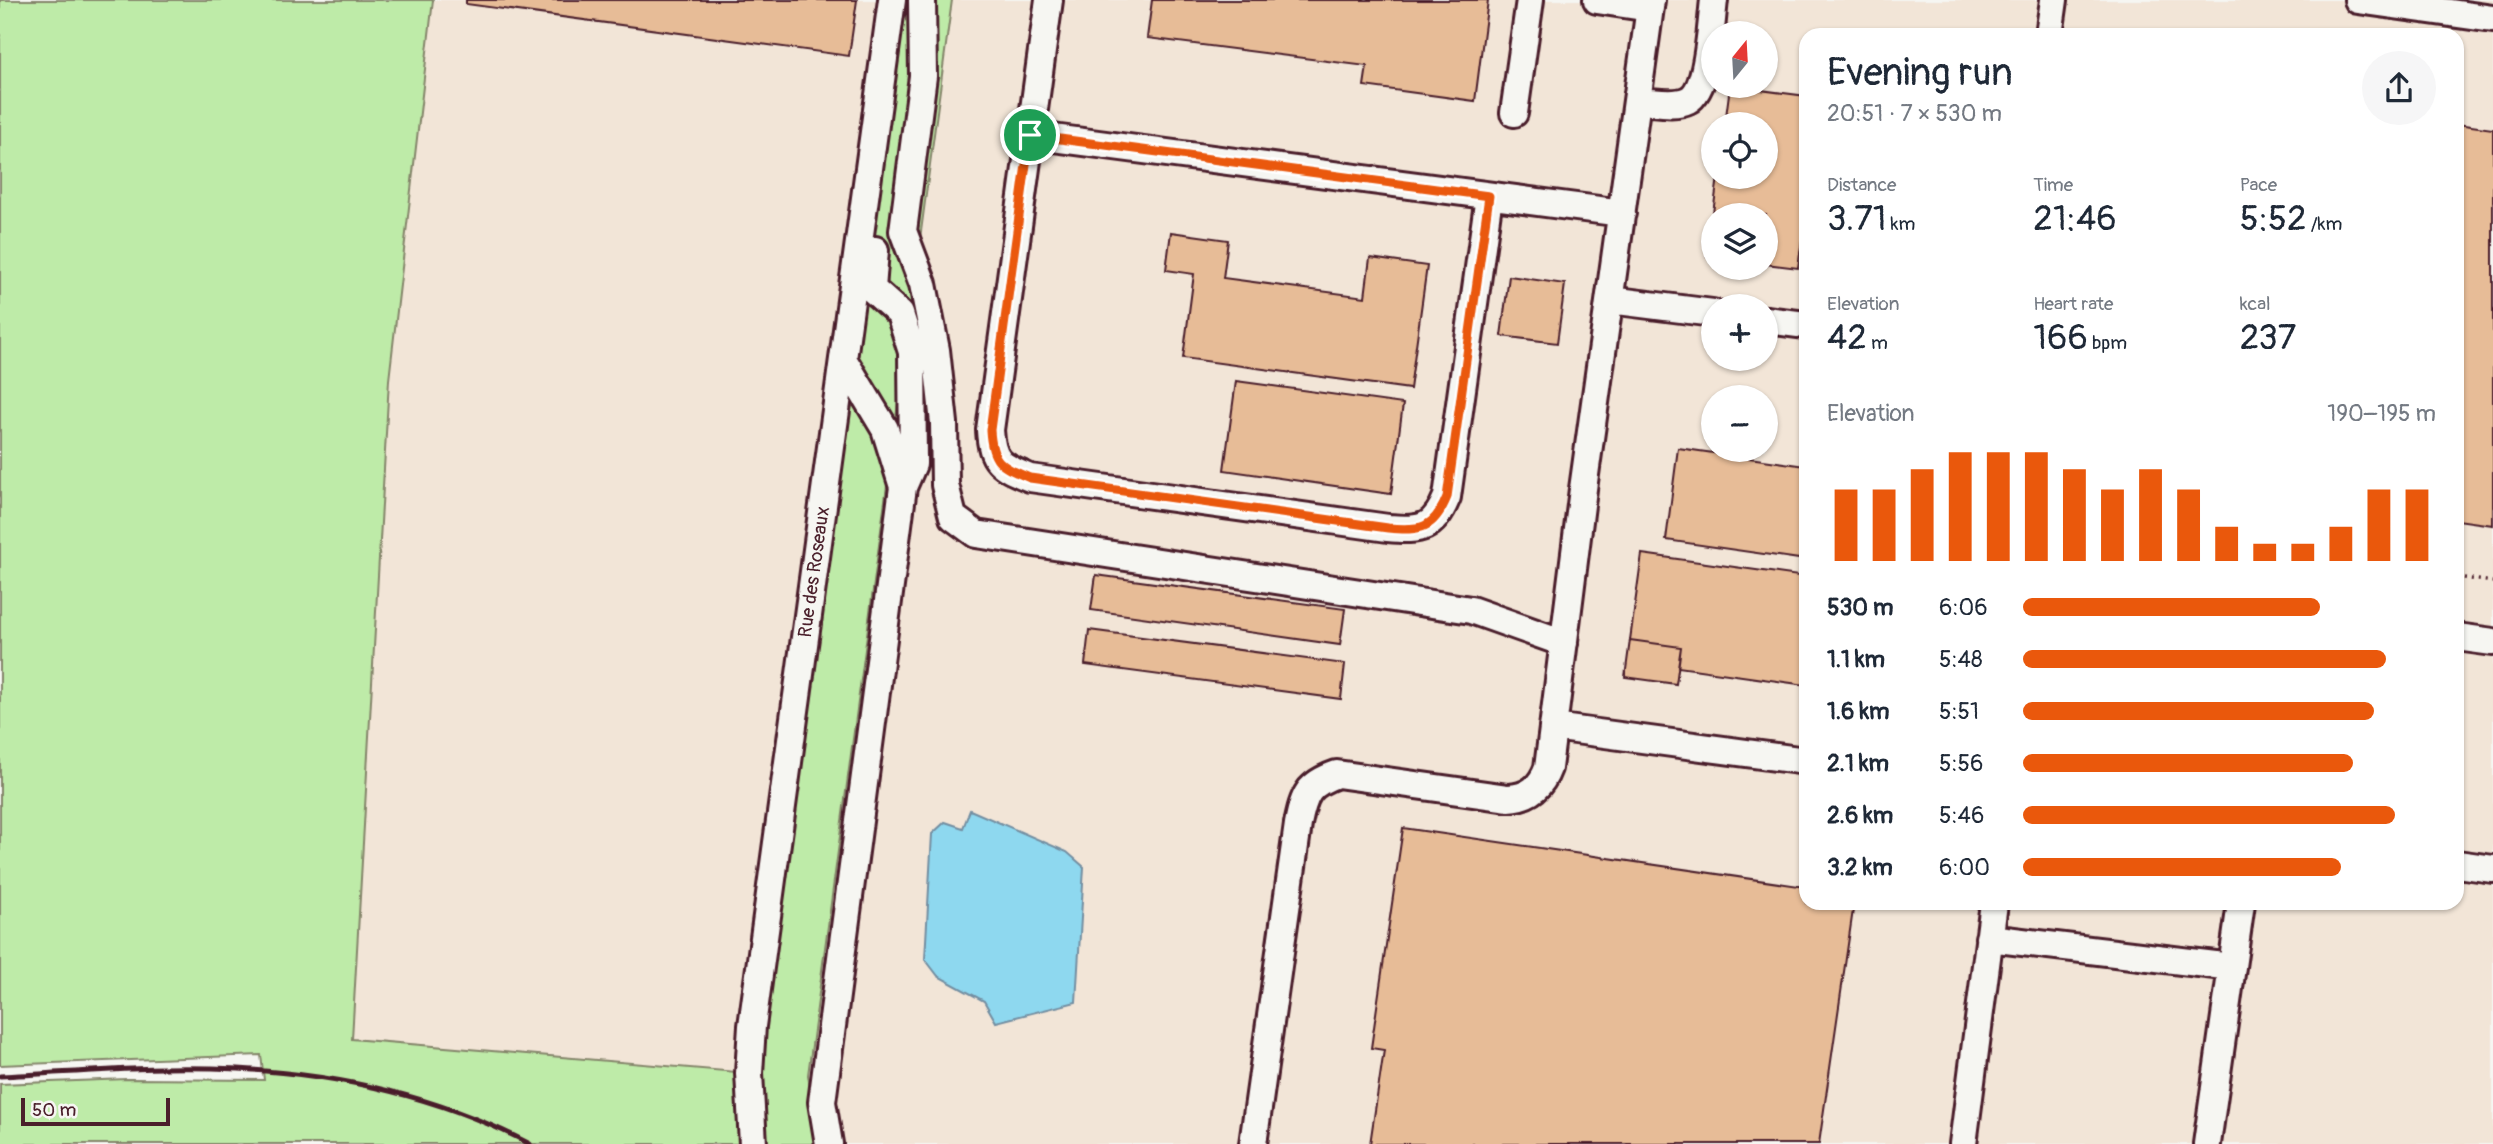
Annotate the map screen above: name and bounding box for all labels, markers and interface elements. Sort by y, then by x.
north arrow [1701,21,1778,98]
map controls [1701,21,1778,462]
text: Evening run [1827,49,2013,97]
button: share [2362,51,2436,125]
text: 20:51 · 7 × 530 m [1827,99,2002,128]
pin [1000,105,1060,165]
button: locate [1701,112,1778,189]
icon: arrive [1011,116,1049,154]
text: Distance [1827,173,1896,197]
text: Time [2033,173,2073,197]
text: Pace [2240,173,2277,197]
text: 3.71 [1827,197,1886,241]
text: 21:46 [2033,197,2117,241]
text: 5:52 [2240,197,2307,241]
button: layers [1701,203,1778,280]
text: km [1886,212,1915,236]
text: /km [2307,212,2342,236]
text: Elevation [1827,292,1899,316]
text: Heart rate [2033,292,2113,316]
text: kcal [2240,292,2271,316]
button: + [1701,294,1778,371]
text: 42 [1827,316,1867,360]
text: 166 [2033,316,2088,360]
text: 237 [2240,316,2296,360]
text: m [1867,331,1888,355]
text: bpm [2088,331,2127,355]
button: − [1701,385,1778,462]
text: Elevation [1827,399,1915,428]
text: 190–195 m [2327,399,2436,428]
street label: Rue des Roseaux [793,505,835,639]
text: 530 m [1827,593,1893,622]
text: 6:06 [1939,593,1988,622]
text: 1.1 km [1827,645,1885,674]
text: 5:48 [1939,645,1983,674]
text: 1.6 km [1827,697,1889,726]
text: 5:51 [1939,697,1979,726]
text: 2.1 km [1827,749,1889,778]
text: 5:56 [1939,749,1983,778]
text: 2.6 km [1827,801,1893,830]
text: 5:46 [1939,801,1984,830]
text: 3.2 km [1827,853,1893,882]
text: 6:00 [1939,853,1990,882]
scale bar [21,1095,170,1127]
text: 50 m [32,1098,76,1122]

